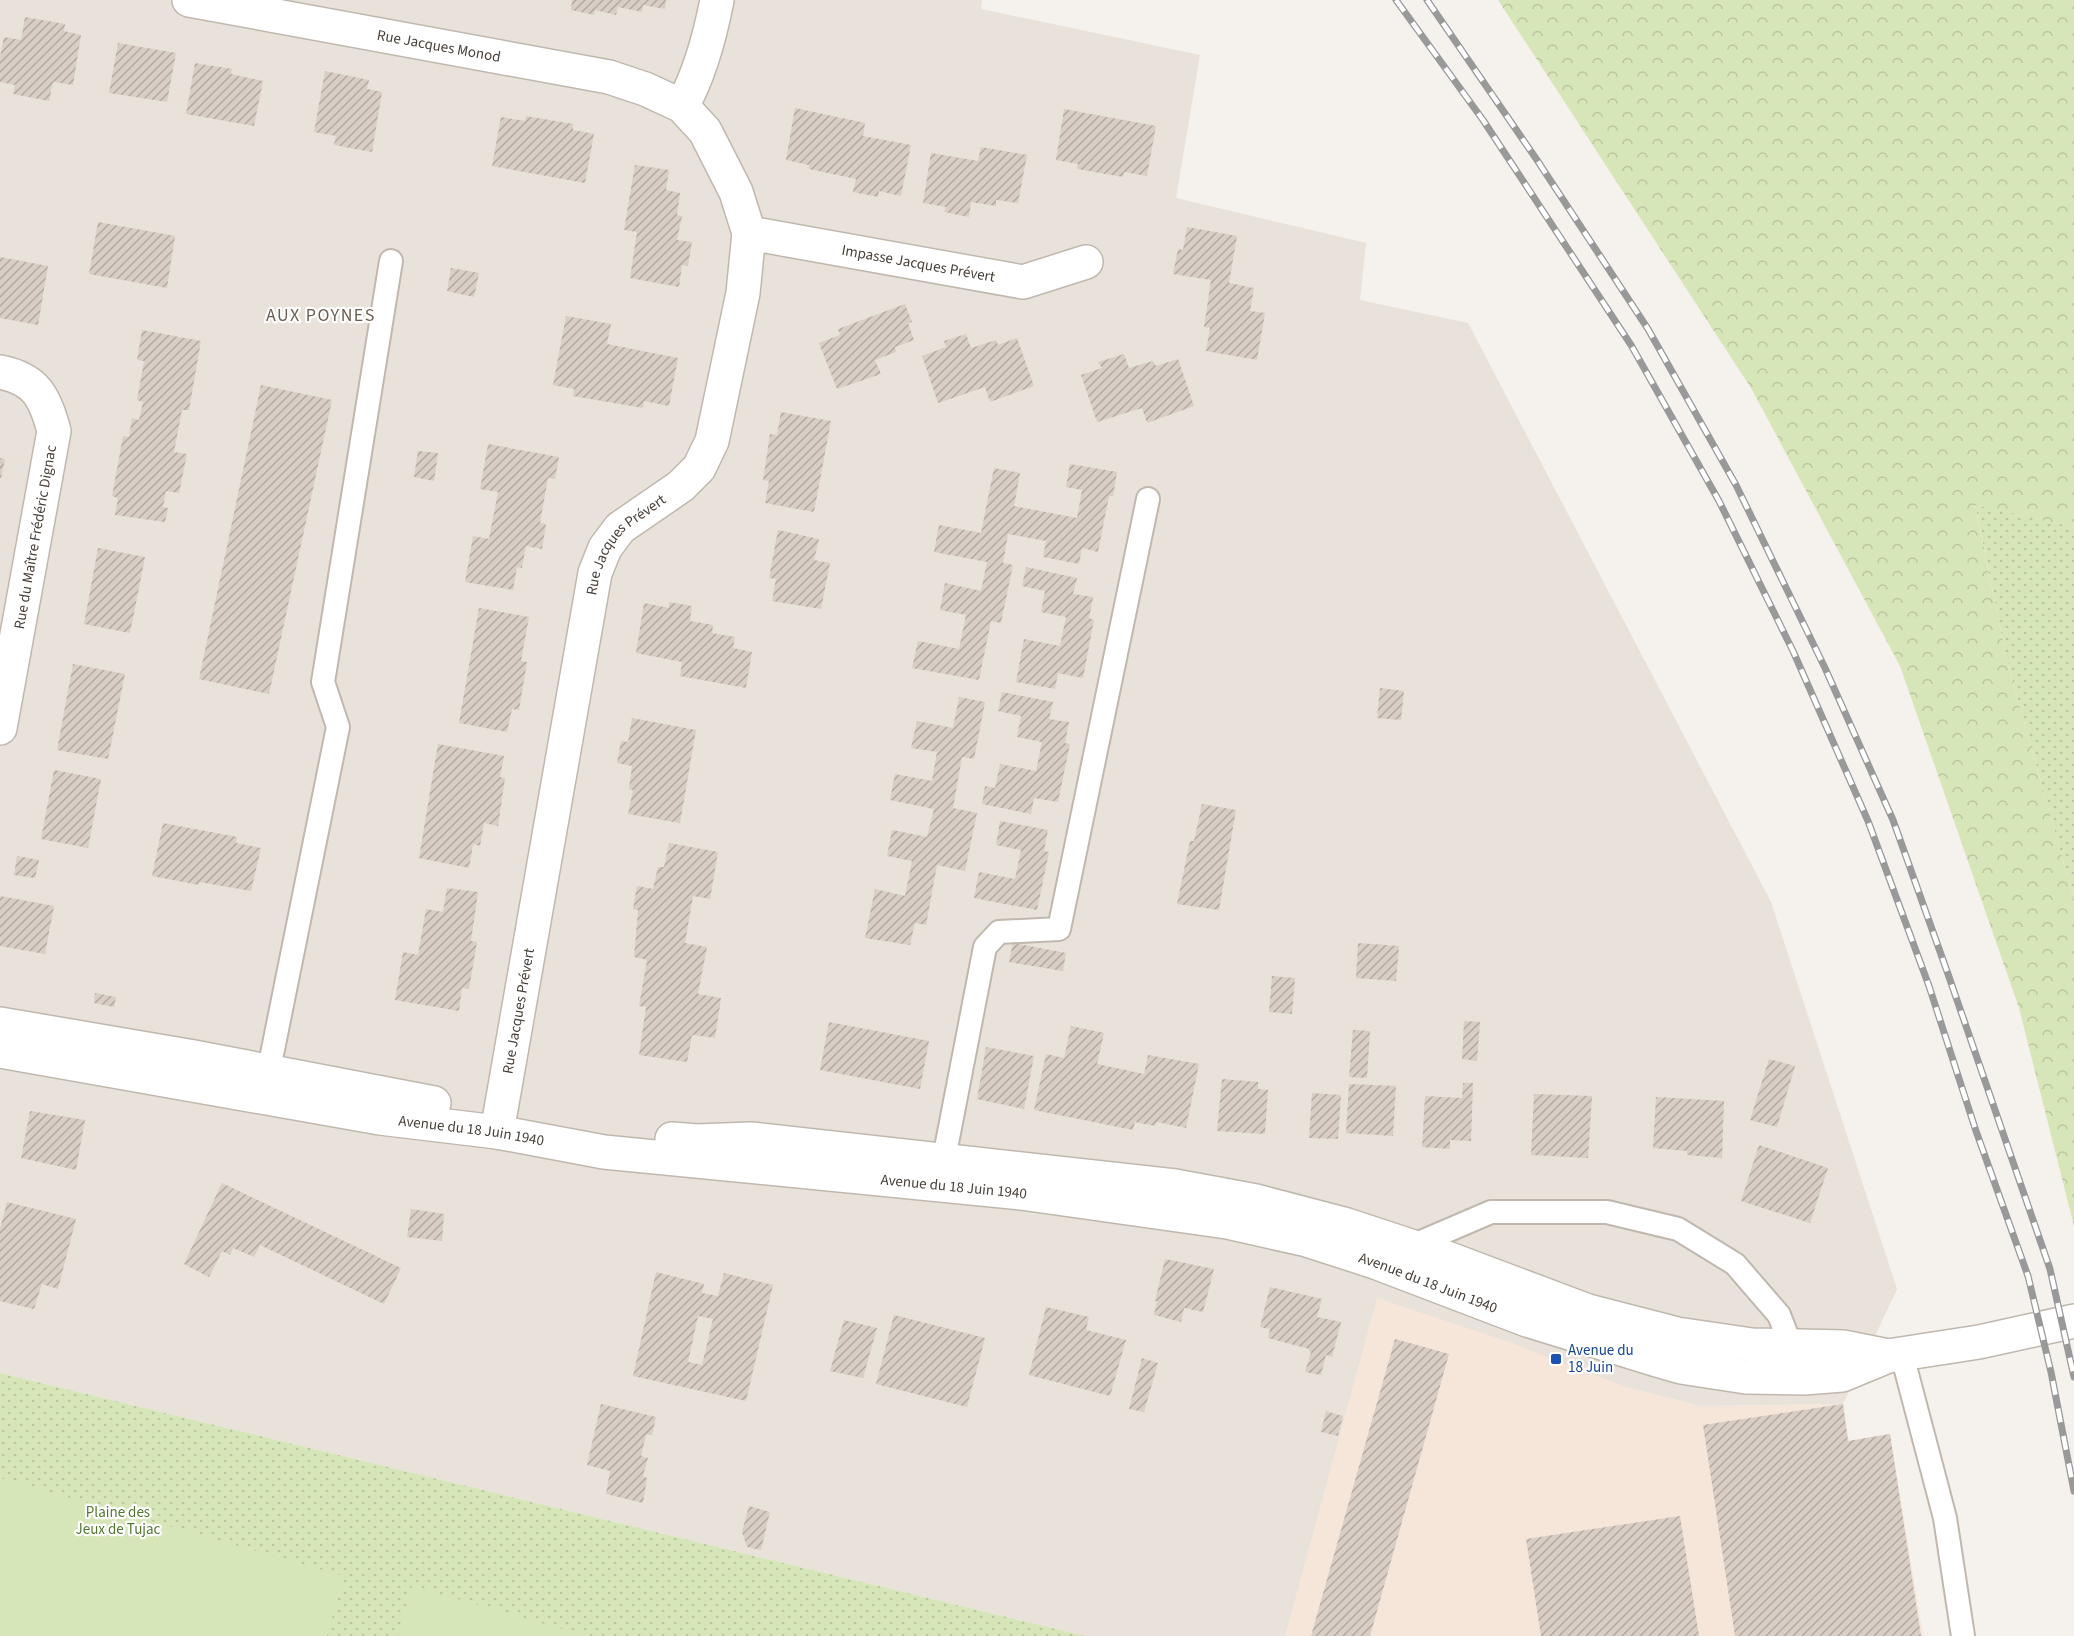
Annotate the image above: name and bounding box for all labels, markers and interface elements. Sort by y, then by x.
street label: Rue Jacques Monod [375,25,502,68]
street label: Impasse Jacques Prévert [840,240,997,288]
district label: AUX POYNES [266,303,376,328]
street label: Rue du Maître Frédéric Dignac [9,443,62,631]
street label: Rue Jacques Prévert [581,490,670,597]
street label: Rue Jacques Prévert [497,946,540,1076]
street label: Avenue du 18 Juin 1940 [397,1110,546,1152]
street label: Avenue du 18 Juin 1940 [880,1169,1028,1205]
street label: Avenue du 18 Juin 1940 [1356,1247,1500,1319]
place label: Avenue du 18 Juin [1568,1340,1634,1378]
marker: Avenue du 18 Juin [1549,1352,1563,1366]
park label: Plaine des Jeux de Tujac [76,1502,161,1540]

